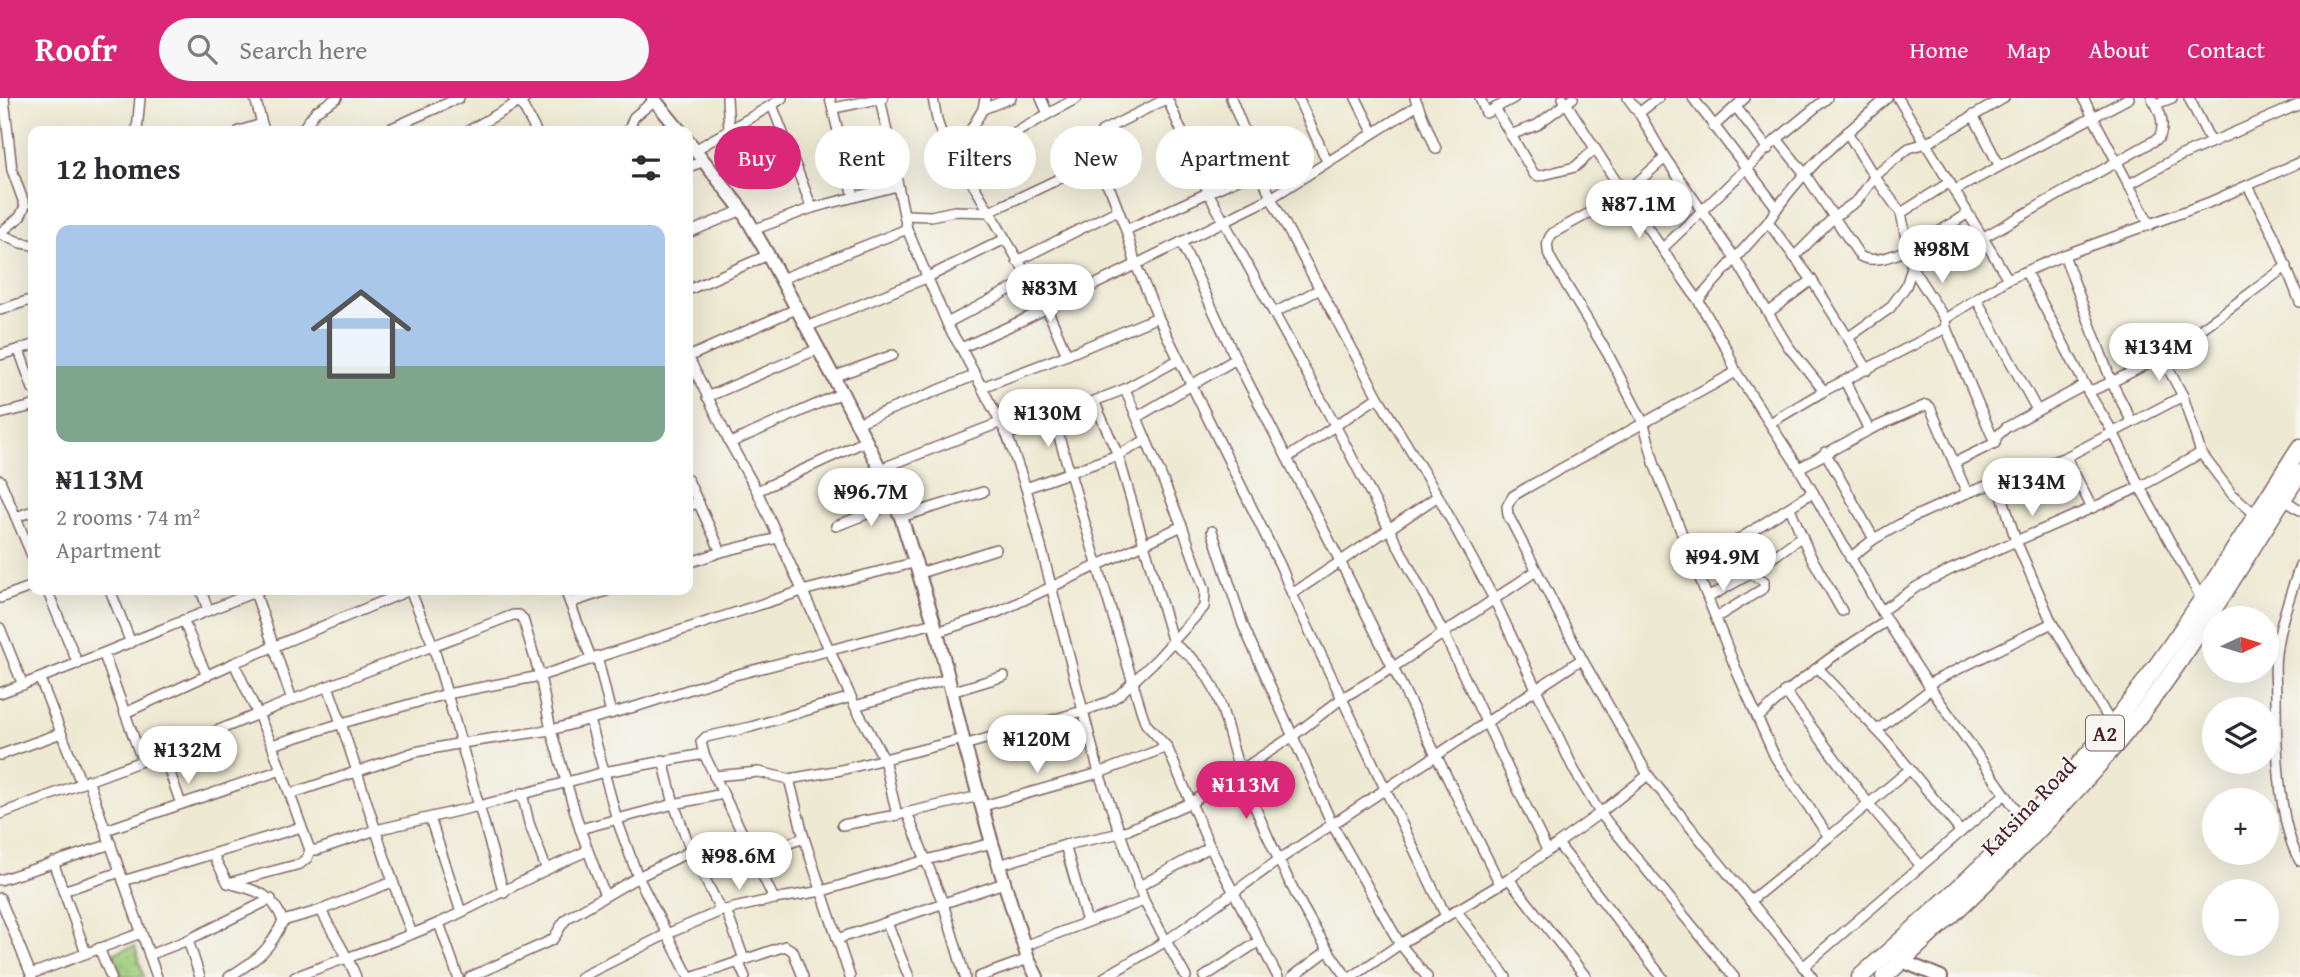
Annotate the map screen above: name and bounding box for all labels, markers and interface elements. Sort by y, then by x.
search box [159,18,649,81]
text: Roofr [35,25,117,73]
icon: search [183,30,221,68]
text: Search here [239,30,368,69]
text: Home [1910,32,1969,67]
text: Map [2007,32,2051,67]
text: About [2089,32,2149,67]
text: Contact [2187,32,2265,67]
chip: Buy [714,126,801,189]
chip: Rent [815,126,910,189]
chip: Filters [924,126,1036,189]
chip: New [1050,126,1142,189]
chip: Apartment [1156,126,1314,189]
text: 12 homes [56,146,181,190]
icon: filters [627,149,665,187]
pin: ₦87.1M [1582,180,1696,240]
text: ₦87.1M [1602,186,1676,219]
pin: ₦98M [1901,226,1983,285]
text: ₦98M [1914,231,1970,264]
pin: ₦83M [1009,264,1091,324]
text: ₦83M [1022,270,1078,303]
icon: home [298,271,424,397]
pin: ₦134M [2110,324,2208,383]
text: ₦134M [2125,329,2193,362]
pin: ₦130M [999,390,1097,449]
text: ₦130M [1014,395,1082,428]
text: ₦113M [56,456,144,500]
pin: ₦134M [1983,458,2081,518]
text: ₦134M [1998,464,2066,497]
pin: ₦96.7M [814,468,928,528]
text: ₦96.7M [834,474,908,507]
text: 2 rooms · 74 m² [56,500,200,533]
text: Apartment [56,533,161,566]
pin: ₦94.9M [1666,533,1780,593]
text: ₦94.9M [1686,539,1760,572]
north arrow [2202,606,2278,682]
map controls [2202,606,2279,956]
button: layers [2202,697,2279,774]
pin: ₦120M [988,716,1086,775]
road number: A2 [2086,716,2124,750]
text: ₦120M [1003,721,1071,754]
pin: ₦132M [139,726,237,786]
text: ₦132M [154,732,222,765]
street label: Katsina Road [1973,749,2084,862]
pin: ₦113M [1197,762,1295,821]
text: ₦113M [1212,767,1280,800]
button: + [2202,788,2279,865]
pin: ₦98.6M [682,832,796,892]
text: ₦98.6M [702,838,776,871]
button: − [2202,879,2279,956]

